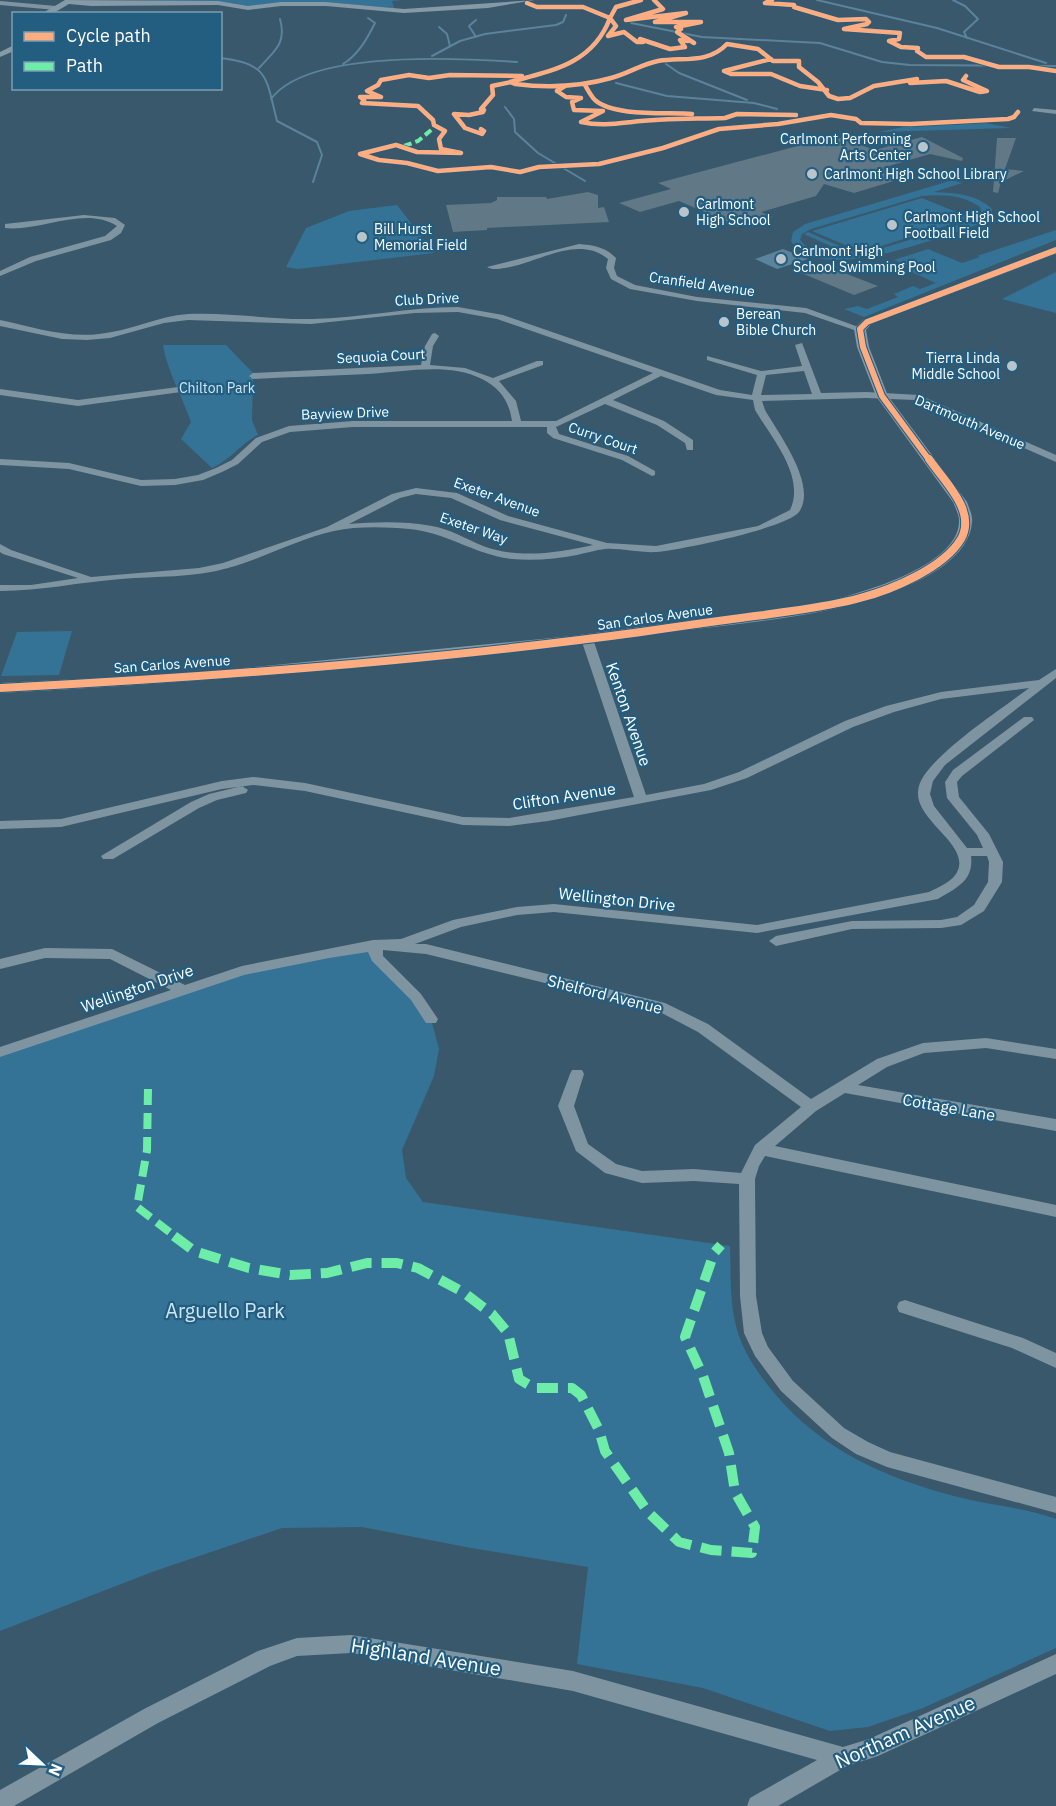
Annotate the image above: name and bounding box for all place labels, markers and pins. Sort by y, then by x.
place label: Carlmont Performing Arts Center [780,130,912,164]
marker: Carlmont Performing Arts Center [916,140,930,154]
place label: Carlmont High School Library [824,165,1007,183]
marker: Carlmont High School Library [805,167,819,181]
place label: Carlmont High School [696,195,771,229]
marker: Carlmont High School [677,205,691,219]
place label: Carlmont High School Football Field [904,208,1040,242]
marker: Carlmont High School Football Field [885,218,899,232]
place label: Bill Hurst Memorial Field [374,220,467,254]
marker: Bill Hurst Memorial Field [355,230,369,244]
place label: Carlmont High School Swimming Pool [793,242,936,276]
marker: Carlmont High School Swimming Pool [774,252,788,266]
place label: Berean Bible Church [736,305,816,339]
marker: Berean Bible Church [717,315,731,329]
place label: Tierra Linda Middle School [911,349,1001,383]
marker: Tierra Linda Middle School [1005,359,1019,373]

